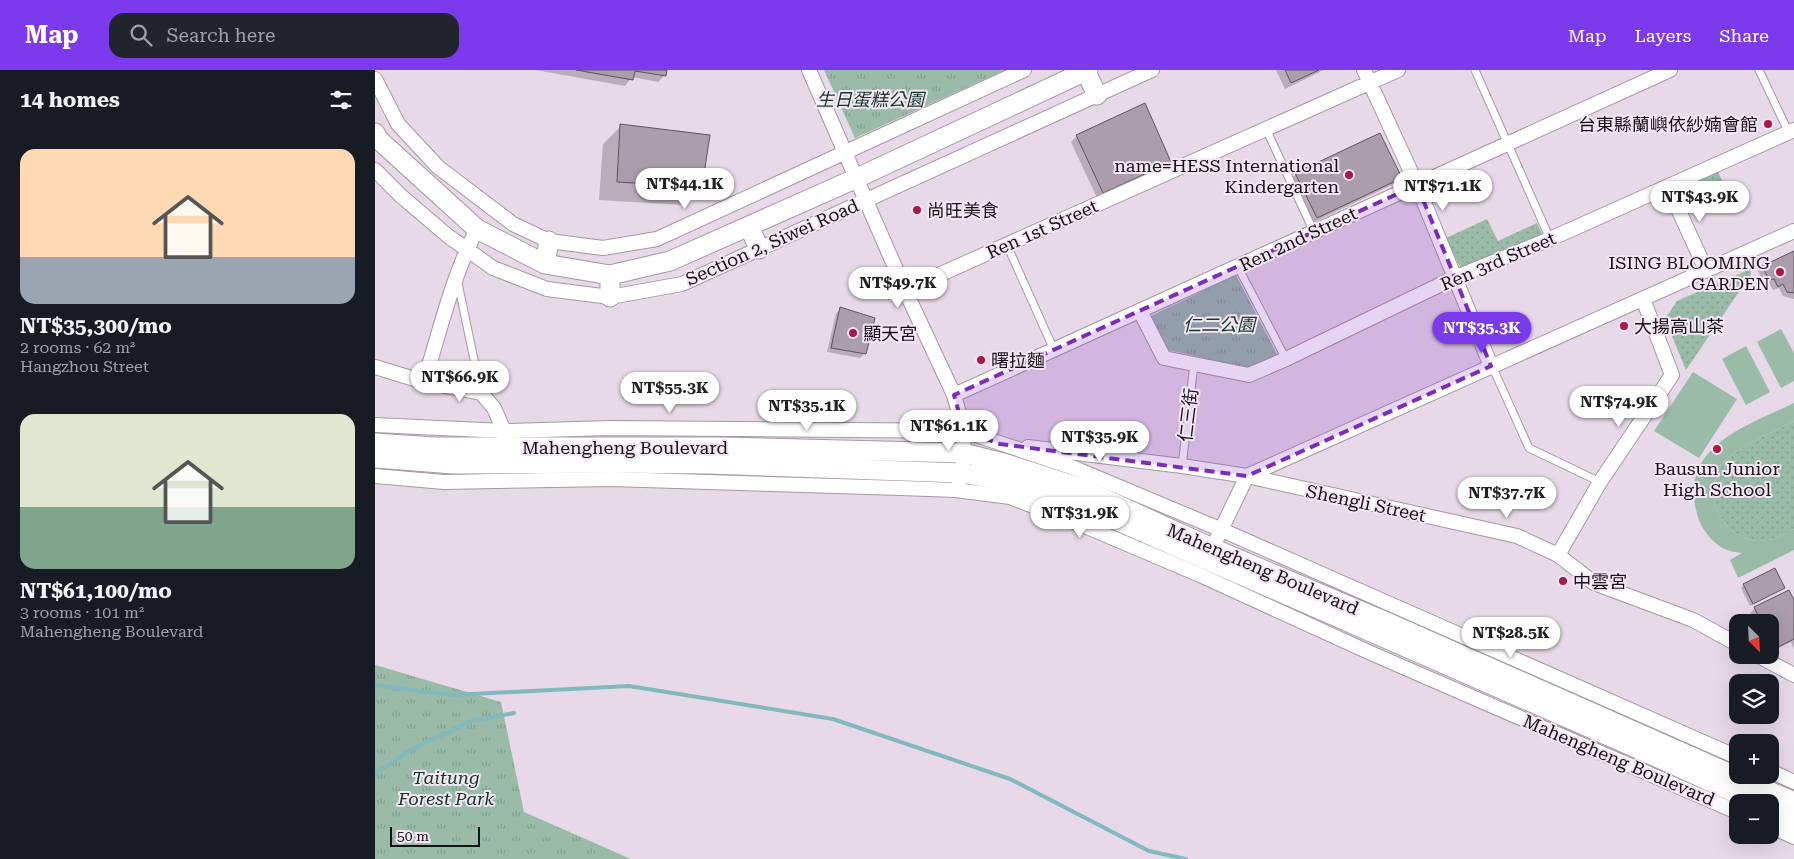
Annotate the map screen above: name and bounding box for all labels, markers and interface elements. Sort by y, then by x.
search box [109,13,459,58]
text: Map [25,21,79,49]
icon: search [127,21,155,49]
text: Search here [167,24,275,47]
text: Map [1568,25,1607,46]
text: Layers [1635,25,1691,46]
text: Share [1719,25,1769,46]
icon: filters [327,86,355,114]
text: 14 homes [20,88,120,112]
park label: 生日蛋糕公園 [816,89,927,110]
place label: 台東縣蘭嶼依紗婻會館 [1578,114,1758,135]
marker: 台東縣蘭嶼依紗婻會館 [1762,118,1774,130]
place label: name=HESS International Kindergarten [1114,155,1339,197]
pin: NT$44.1K [633,168,737,210]
marker: name=HESS International Kindergarten [1343,169,1355,181]
pin: NT$71.1K [1391,170,1495,212]
text: NT$44.1K [646,174,724,193]
text: NT$71.1K [1404,176,1482,195]
pin: NT$43.9K [1648,180,1752,223]
icon: home [143,182,233,272]
text: NT$43.9K [1661,187,1739,206]
street label: Section 2, Siwei Road [682,194,862,290]
street label: Ren 1st Street [983,195,1101,263]
place label: 尚旺美食 [927,200,999,221]
street label: Ren 2nd Street [1236,202,1361,276]
marker: 尚旺美食 [911,204,923,216]
street label: Ren 3rd Street [1437,227,1559,295]
place label: ISING BLOOMING GARDEN [1608,252,1770,294]
pin: NT$49.7K [846,266,950,309]
marker: ISING BLOOMING GARDEN [1774,266,1786,278]
text: NT$49.7K [859,273,937,292]
pin: NT$35.3K [1430,312,1534,354]
text: NT$35,300/mo [20,314,172,338]
park label: 仁二公園 [1183,314,1258,335]
place label: 大揚高山茶 [1634,316,1724,337]
text: NT$35.3K [1443,318,1521,337]
marker: 大揚高山茶 [1618,320,1630,332]
place label: 顯天宮 [863,323,917,344]
marker: 顯天宮 [847,327,859,339]
text: 2 rooms · 62 m² [20,338,135,357]
place label: 曙拉麵 [991,350,1045,371]
marker: 曙拉麵 [975,354,987,366]
text: Hangzhou Street [20,357,149,376]
pin: NT$66.9K [408,360,512,403]
text: NT$66.9K [421,367,499,386]
pin: NT$55.3K [618,372,722,414]
text: NT$55.3K [631,378,709,397]
pin: NT$74.9K [1567,386,1671,428]
street label: 仁三街 [1174,387,1202,443]
pin: NT$35.1K [755,390,859,432]
text: NT$74.9K [1580,392,1658,411]
text: NT$35.1K [768,396,846,415]
pin: NT$61.1K [897,410,1001,452]
text: NT$61.1K [910,416,988,435]
pin: NT$35.9K [1048,420,1152,463]
text: NT$35.9K [1061,427,1139,446]
street label: Mahengheng Boulevard [522,437,729,458]
marker: Bausun Junior High School [1711,443,1723,455]
icon: home [143,447,233,537]
place label: Bausun Junior High School [1654,458,1780,500]
pin: NT$37.7K [1455,476,1559,519]
street label: Shengli Street [1304,480,1428,526]
text: NT$37.7K [1468,483,1546,502]
pin: NT$31.9K [1028,496,1132,539]
text: NT$31.9K [1041,503,1119,522]
street label: Mahengheng Boulevard [1164,519,1362,619]
place label: 中雲宮 [1573,571,1627,592]
marker: 中雲宮 [1557,575,1569,587]
text: NT$61,100/mo [20,579,172,603]
text: 3 rooms · 101 m² [20,603,144,622]
north arrow [1729,614,1779,664]
map controls [1729,614,1779,844]
pin: NT$28.5K [1459,616,1563,659]
text: Mahengheng Boulevard [20,622,203,641]
text: NT$28.5K [1472,623,1550,642]
button: layers [1729,674,1779,724]
street label: Mahengheng Boulevard [1520,710,1718,810]
button: + [1729,734,1779,784]
park label: Taitung Forest Park [397,767,494,809]
button: − [1729,794,1779,844]
scale bar [390,824,480,847]
text: 50 m [397,828,429,844]

